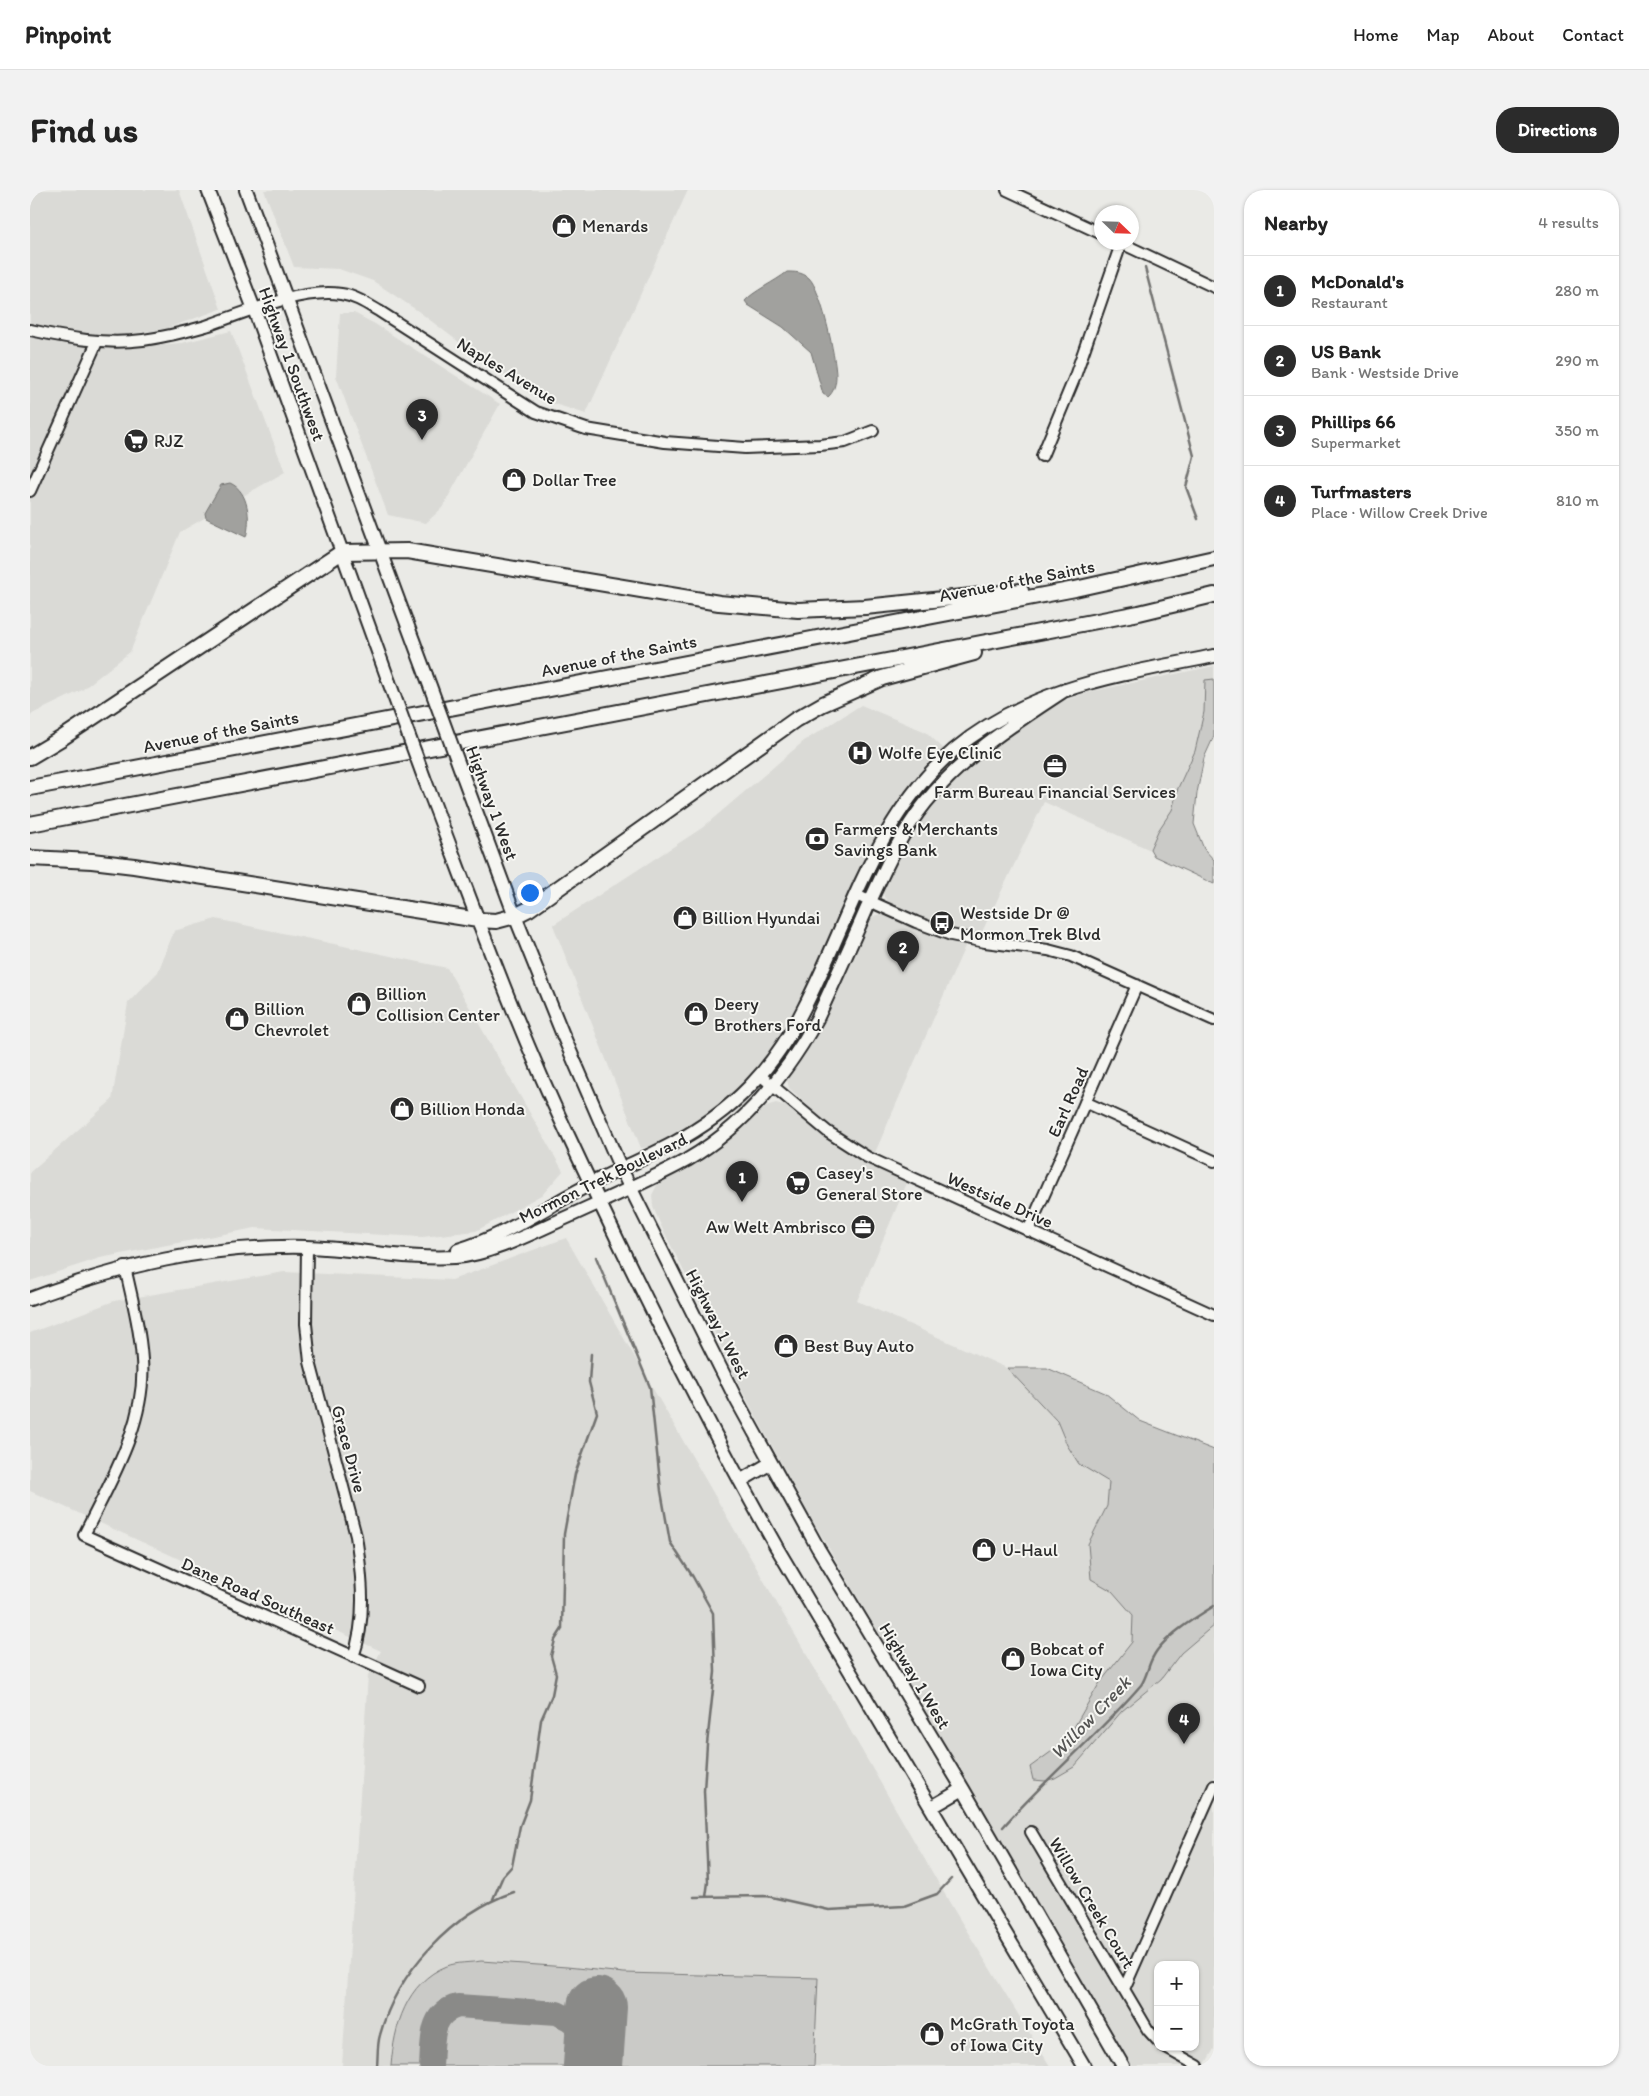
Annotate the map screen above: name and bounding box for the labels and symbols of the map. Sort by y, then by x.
north arrow [1094,205,1139,250]
shop icon: Menards [551,213,577,239]
place label: Menards [582,215,648,237]
street label: Highway 1 Southwest [254,284,330,444]
street label: Naples Avenue [453,332,561,410]
pin: 3 [406,399,438,440]
supermarket icon: RJZ [123,428,149,454]
place label: RJZ [154,430,183,452]
shop icon: Dollar Tree [501,467,527,493]
place label: Dollar Tree [532,469,617,491]
street label: Avenue of the Saints [937,555,1097,607]
street label: Avenue of the Saints [539,630,699,682]
street label: Avenue of the Saints [141,706,301,758]
hospital icon: Wolfe Eye Clinic [847,740,873,766]
place label: Wolfe Eye Clinic [878,742,1002,764]
street label: Highway 1 West [461,743,523,864]
office icon: Farm Bureau Financial Services [1042,753,1068,779]
place label: Farm Bureau Financial Services [934,781,1176,803]
place label: Farmers & Merchants Savings Bank [834,818,998,861]
bank icon: Farmers & Merchants Savings Bank [804,826,830,852]
your location [517,880,543,906]
place label: Westside Dr @ Mormon Trek Blvd [960,902,1101,945]
shop icon: Billion Hyundai [672,905,698,931]
place label: Billion Hyundai [702,907,820,929]
bus stop icon: Westside Dr @ Mormon Trek Blvd [929,910,955,936]
pin: 2 [887,931,919,972]
place label: Billion Collision Center [376,983,501,1026]
shop icon: Billion Collision Center [346,991,372,1017]
place label: Deery Brothers Ford [714,993,822,1036]
place label: Billion Chevrolet [254,998,329,1041]
shop icon: Deery Brothers Ford [683,1001,709,1027]
shop icon: Billion Chevrolet [224,1006,250,1032]
street label: Earl Road [1043,1063,1093,1141]
shop icon: Billion Honda [389,1096,415,1122]
place label: Billion Honda [420,1098,525,1120]
street label: Mormon Trek Boulevard [515,1128,691,1228]
pin: 1 [726,1161,758,1202]
place label: Casey's General Store [816,1162,922,1205]
street label: Westside Drive [944,1167,1056,1233]
supermarket icon: Casey's General Store [785,1170,811,1196]
office icon: Aw Welt Ambrisco [850,1214,876,1240]
place label: Aw Welt Ambrisco [706,1216,846,1238]
street label: Highway 1 West [681,1265,755,1383]
shop icon: Best Buy Auto [773,1333,799,1359]
place label: Best Buy Auto [804,1335,914,1357]
street label: Grace Drive [327,1403,371,1495]
shop icon: U-Haul [971,1537,997,1563]
place label: U-Haul [1002,1539,1058,1561]
street label: Dane Road Southeast [178,1552,338,1640]
street label: Highway 1 West [875,1619,956,1733]
place label: Bobcat of Iowa City [1030,1638,1104,1681]
shop icon: Bobcat of Iowa City [1000,1646,1026,1672]
water label: Willow Creek [1045,1670,1136,1764]
pin: 4 [1168,1703,1200,1744]
street label: Willow Creek Court [1044,1833,1140,1973]
place label: McGrath Toyota of Iowa City [950,2013,1075,2056]
shop icon: McGrath Toyota of Iowa City [919,2021,945,2047]

